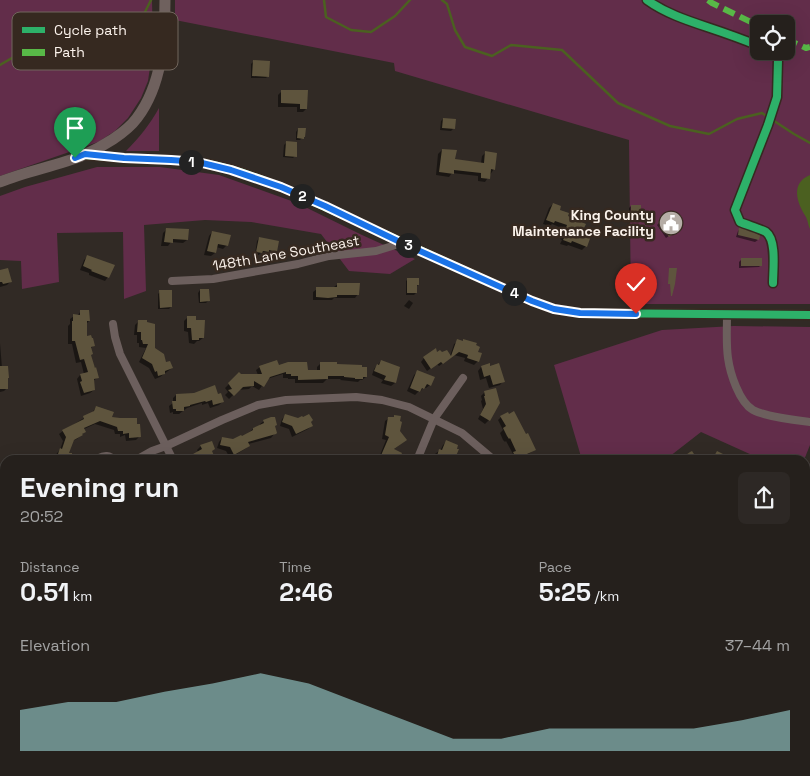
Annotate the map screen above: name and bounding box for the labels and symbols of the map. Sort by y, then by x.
legend [12,12,178,70]
text: Cycle path [54,21,127,39]
text: Path [54,43,85,61]
pin [54,107,96,158]
pin: 1 [178,150,204,174]
pin: 2 [290,184,314,208]
place label: King County Maintenance Facility [512,206,654,240]
public building icon: King County Maintenance Facility [658,210,684,236]
street label: 148th Lane Southeast [211,231,361,275]
pin: 3 [396,232,420,258]
pin [615,263,657,314]
pin: 4 [502,280,526,306]

